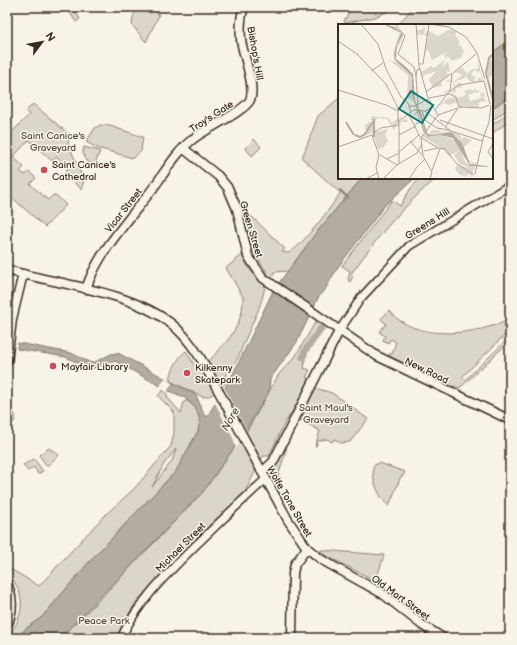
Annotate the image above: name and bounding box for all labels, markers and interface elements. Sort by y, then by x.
north arrow [22,22,62,62]
inset map [338,24,493,179]
street label: Bishop's Hill [244,25,266,81]
text: N [42,30,58,44]
street label: Troy's Gate [187,98,236,136]
park label: Saint Canice's Graveyard [21,130,85,154]
place label: Saint Canice's Cathedral [52,159,116,183]
marker: Saint Canice's Cathedral [39,165,49,175]
street label: Vicar Street [103,186,145,235]
street label: Green Street [237,200,265,259]
street label: Greens Hill [403,205,452,242]
street label: New Road [403,355,451,387]
marker: Mayfair Library [48,361,58,371]
place label: Mayfair Library [61,361,129,373]
place label: Kilkenny Skatepark [195,362,240,386]
marker: Kilkenny Skatepark [182,368,192,378]
park label: Saint Maul's Graveyard [299,402,353,426]
water label: Nore [219,405,243,433]
street label: Wolfe Tone Street [264,464,314,539]
street label: Michael Street [153,520,208,575]
street label: Old Mart Street [369,573,432,623]
park label: Peace Park [78,615,130,627]

